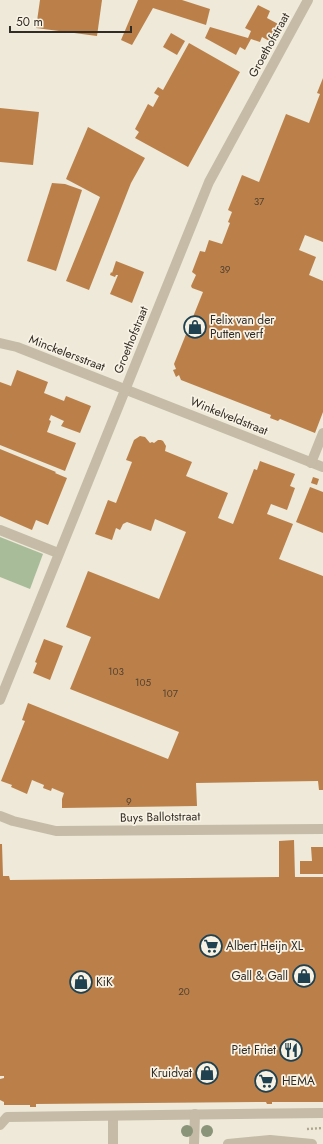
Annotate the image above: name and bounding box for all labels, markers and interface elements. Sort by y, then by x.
scale bar [10,8,131,34]
street label: Groethofstraat [244,9,294,81]
text: 50 m [16,13,43,31]
house number: 37 [254,194,265,209]
house number: 39 [219,262,231,277]
street label: Groethofstraat [109,303,153,376]
place label: Felix van der Putten verf [210,311,275,343]
shop icon: Felix van der Putten verf [182,314,208,340]
street label: Minckelersstraat [26,330,108,376]
street label: Winkelveldstraat [187,392,271,440]
house number: 103 [108,664,125,679]
house number: 105 [135,675,151,690]
house number: 107 [162,686,179,701]
house number: 9 [126,794,132,809]
street label: Buys Ballotstraat [120,807,200,827]
supermarket icon: Albert Heijn XL [198,933,224,959]
place label: Albert Heijn XL [226,937,304,955]
shop icon: Gall & Gall [291,963,317,989]
place label: Gall & Gall [232,967,288,985]
shop icon: KiK [68,969,94,995]
place label: KiK [96,973,113,991]
house number: 20 [178,984,190,999]
restaurant icon: Piet Friet [278,1037,304,1063]
place label: Piet Friet [232,1041,276,1059]
shop icon: Kruidvat [194,1060,220,1086]
place label: Kruidvat [151,1064,192,1082]
supermarket icon: HEMA [253,1068,279,1094]
place label: HEMA [282,1072,315,1090]

